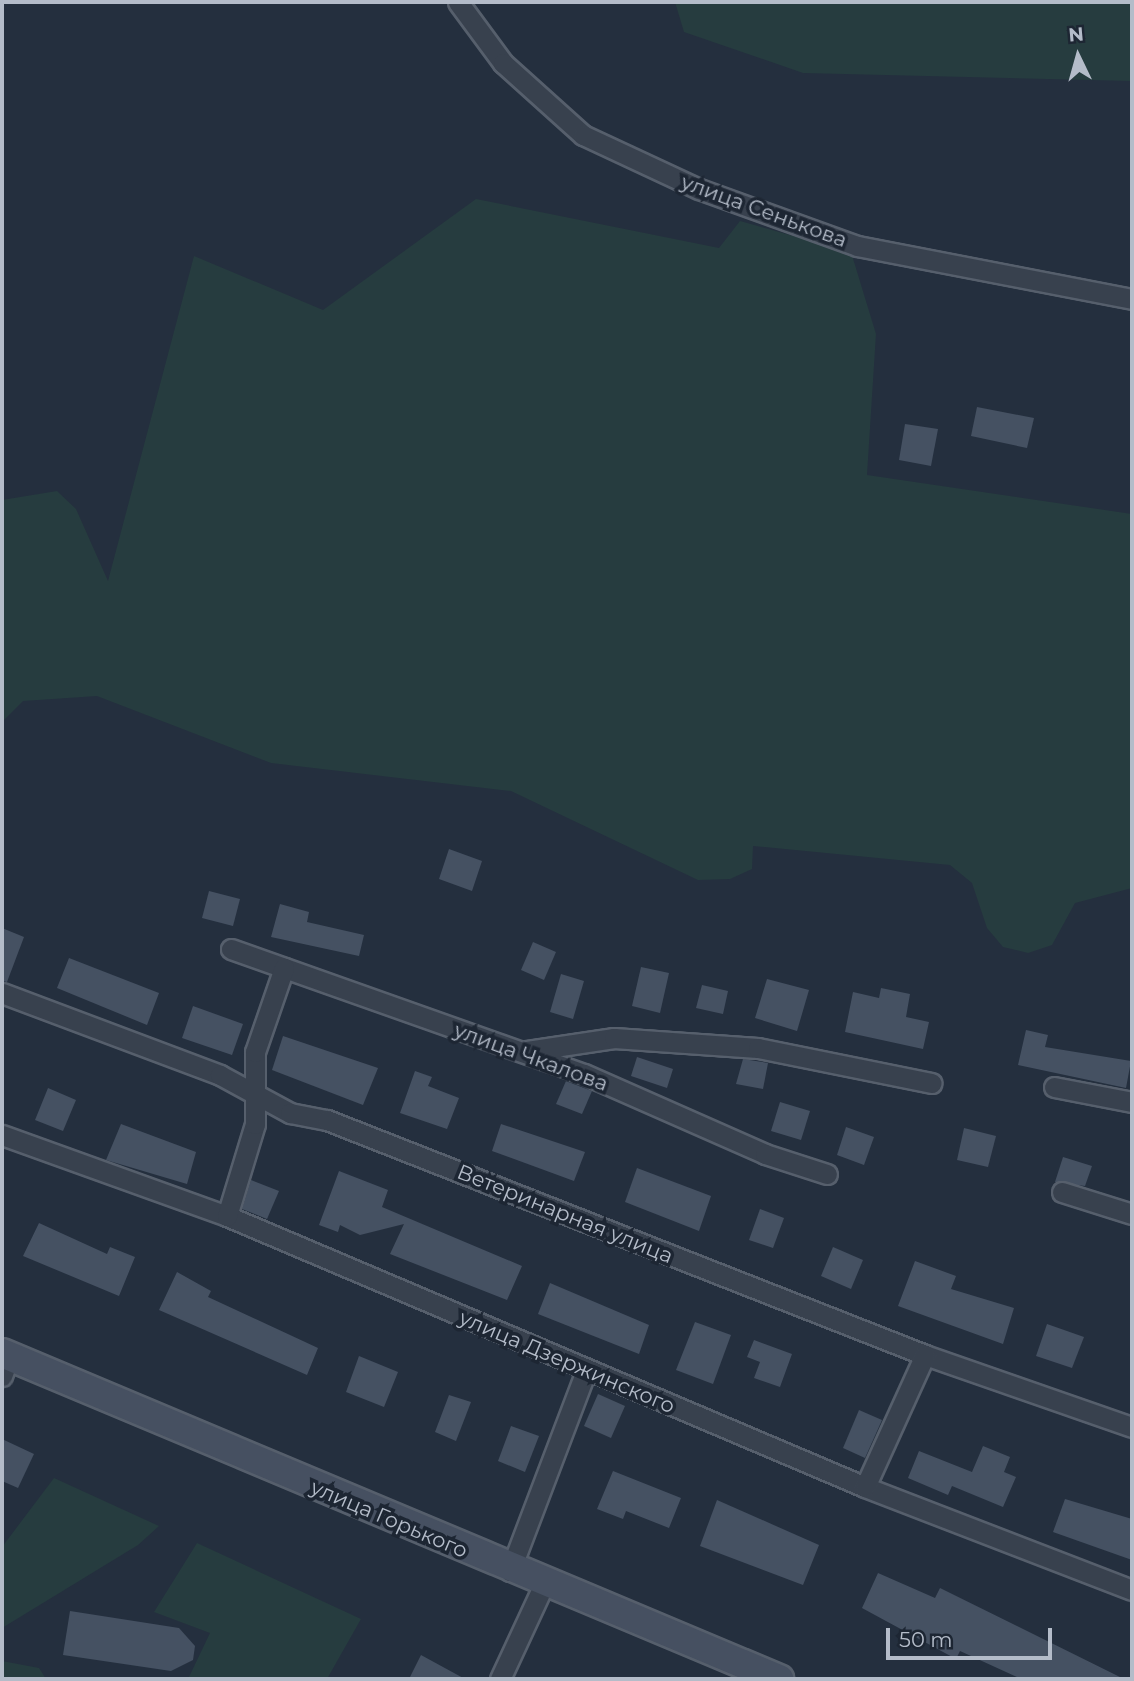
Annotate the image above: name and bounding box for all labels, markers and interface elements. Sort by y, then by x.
north arrow [1043,21,1113,91]
text: N [1067,22,1085,47]
street label: улица Сенькова [678,169,850,253]
street label: улица Чкалова [451,1017,611,1097]
street label: Ветеринарная улица [453,1159,677,1269]
street label: улица Дзержинского [455,1305,679,1419]
street label: улица Горького [307,1475,471,1563]
scale bar [889,1614,1055,1658]
text: 50 m [899,1627,953,1652]

